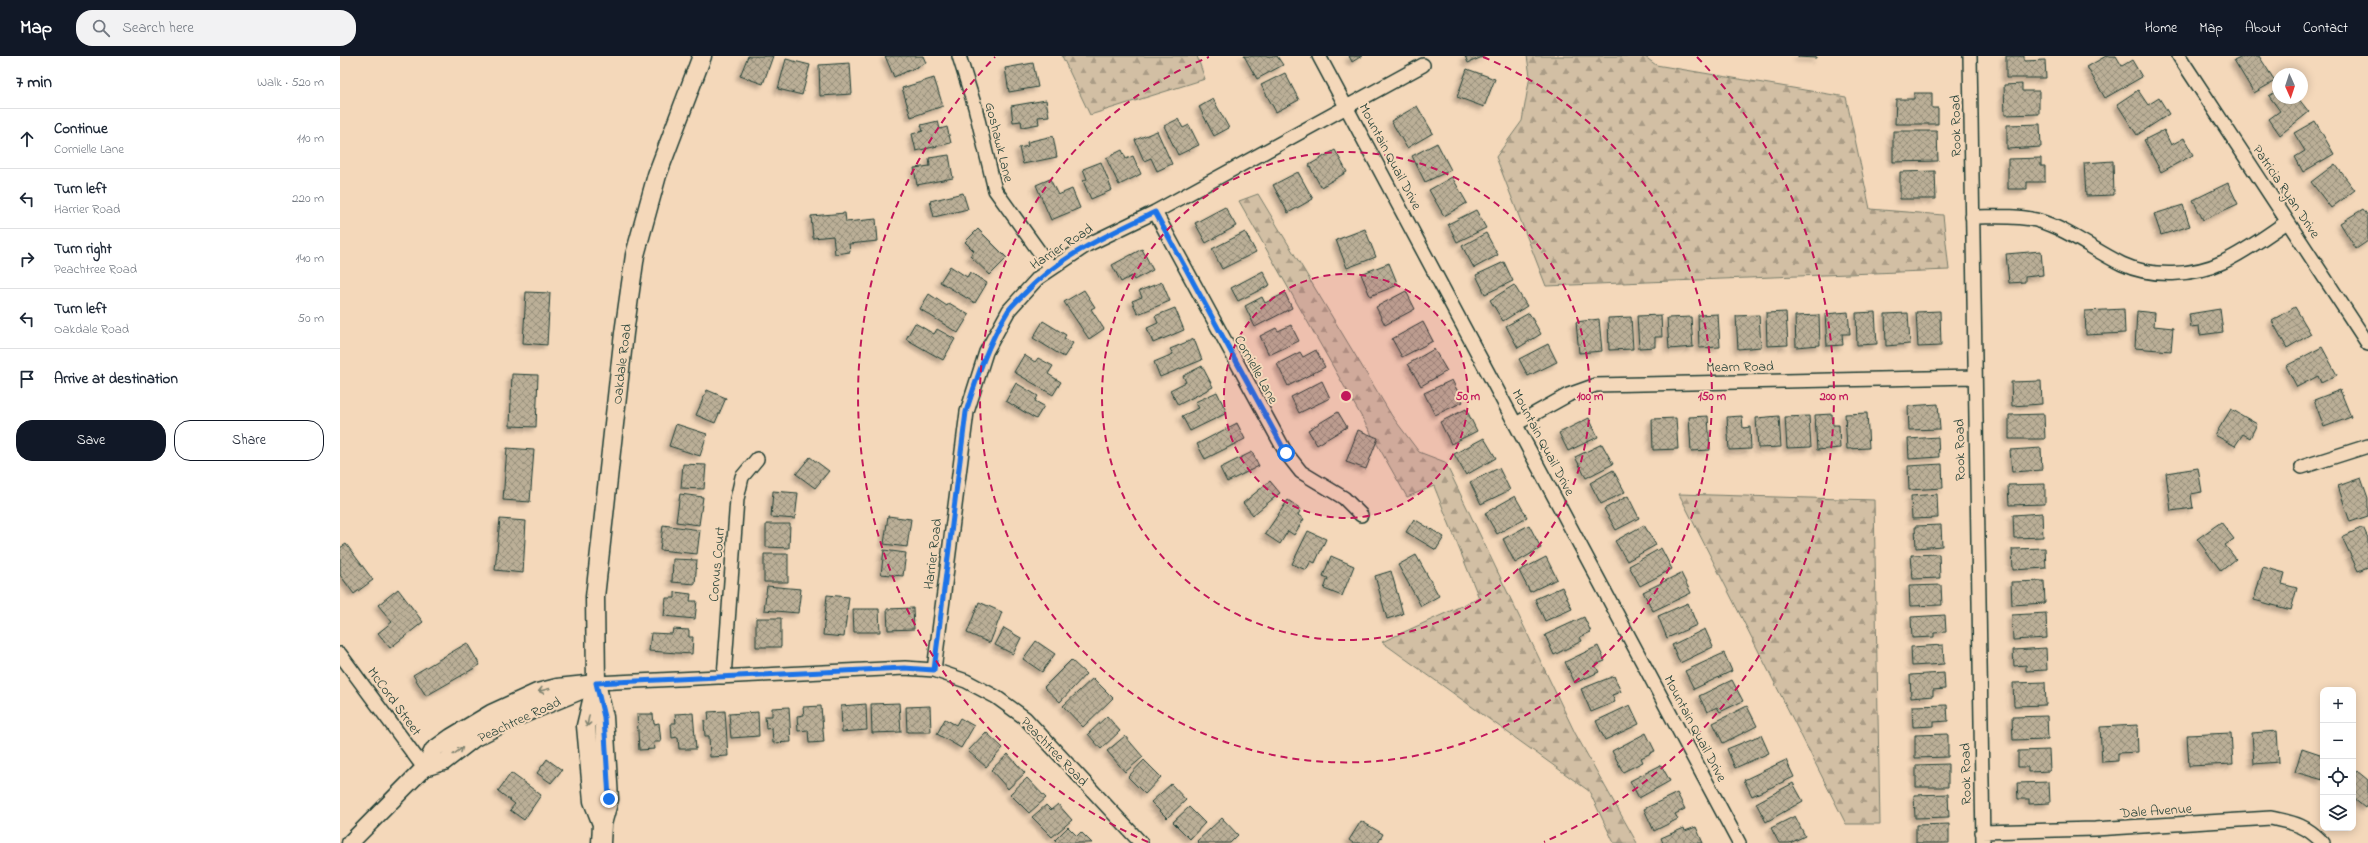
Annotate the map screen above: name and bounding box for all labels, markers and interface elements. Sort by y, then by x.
search box [76,10,356,46]
text: Map [20,15,52,42]
icon: search [90,17,112,39]
text: Search here [122,17,194,39]
text: Home [2145,18,2177,39]
text: Map [2199,18,2223,39]
text: About [2245,18,2281,39]
text: Contact [2303,18,2348,39]
north arrow [2272,68,2308,104]
text: 7 min [16,70,52,95]
text: Walk · 520 m [257,73,324,92]
street label: Rook Road [1945,95,1968,157]
street label: Goshawk Lane [978,100,1019,185]
street label: Mountain Quail Drive [1353,100,1427,214]
text: Continue [54,118,108,140]
icon: ahead [16,128,38,150]
text: 110 m [297,129,324,148]
text: Cornielle Lane [54,140,124,159]
street label: Patricia Ryan Drive [2246,141,2325,244]
text: Turn left [54,178,107,200]
icon: left [16,188,38,210]
text: 220 m [292,189,324,208]
text: Harrier Road [54,200,120,219]
street label: Harrier Road [1026,219,1098,276]
text: Turn right [54,238,112,260]
icon: right [16,248,38,270]
text: 140 m [296,249,324,268]
text: Peachtree Road [54,260,137,279]
text: Turn left [54,298,107,320]
icon: left [16,308,38,330]
text: 50 m [298,309,324,328]
text: Oakdale Road [54,320,129,339]
street label: Oakdale Road [607,323,638,406]
street label: Cornielle Lane [1228,332,1283,408]
street label: Mearn Road [1706,356,1774,379]
icon: arrive [16,368,38,390]
text: Arrive at destination [54,368,178,390]
street label: Mountain Quail Drive [1506,386,1580,500]
text: 50 m [1456,388,1481,406]
text: 100 m [1577,388,1604,406]
text: 150 m [1698,388,1727,406]
text: 200 m [1819,388,1849,406]
centre of rings [1339,389,1353,403]
street label: Rook Road [1949,419,1972,481]
button: Save [16,420,166,461]
button: Share [174,420,324,461]
route start [1277,444,1295,462]
street label: Harrier Road [919,517,948,591]
street label: Corvus Court [704,525,731,603]
street label: McCord Street [362,663,426,741]
street label: Mountain Quail Drive [1658,672,1732,786]
one-way arrow [538,687,551,695]
map controls [2320,687,2356,831]
button: + [2320,687,2356,723]
street label: Peachtree Road [475,692,565,749]
street label: Peachtree Road [1015,713,1093,792]
one-way arrow [583,715,591,728]
button: − [2320,723,2356,759]
street label: Rook Road [1955,743,1978,805]
one-way arrow [452,747,463,755]
button: locate [2320,759,2356,795]
route end [600,790,618,808]
button: layers [2320,795,2356,831]
street label: Dale Avenue [2119,798,2193,825]

